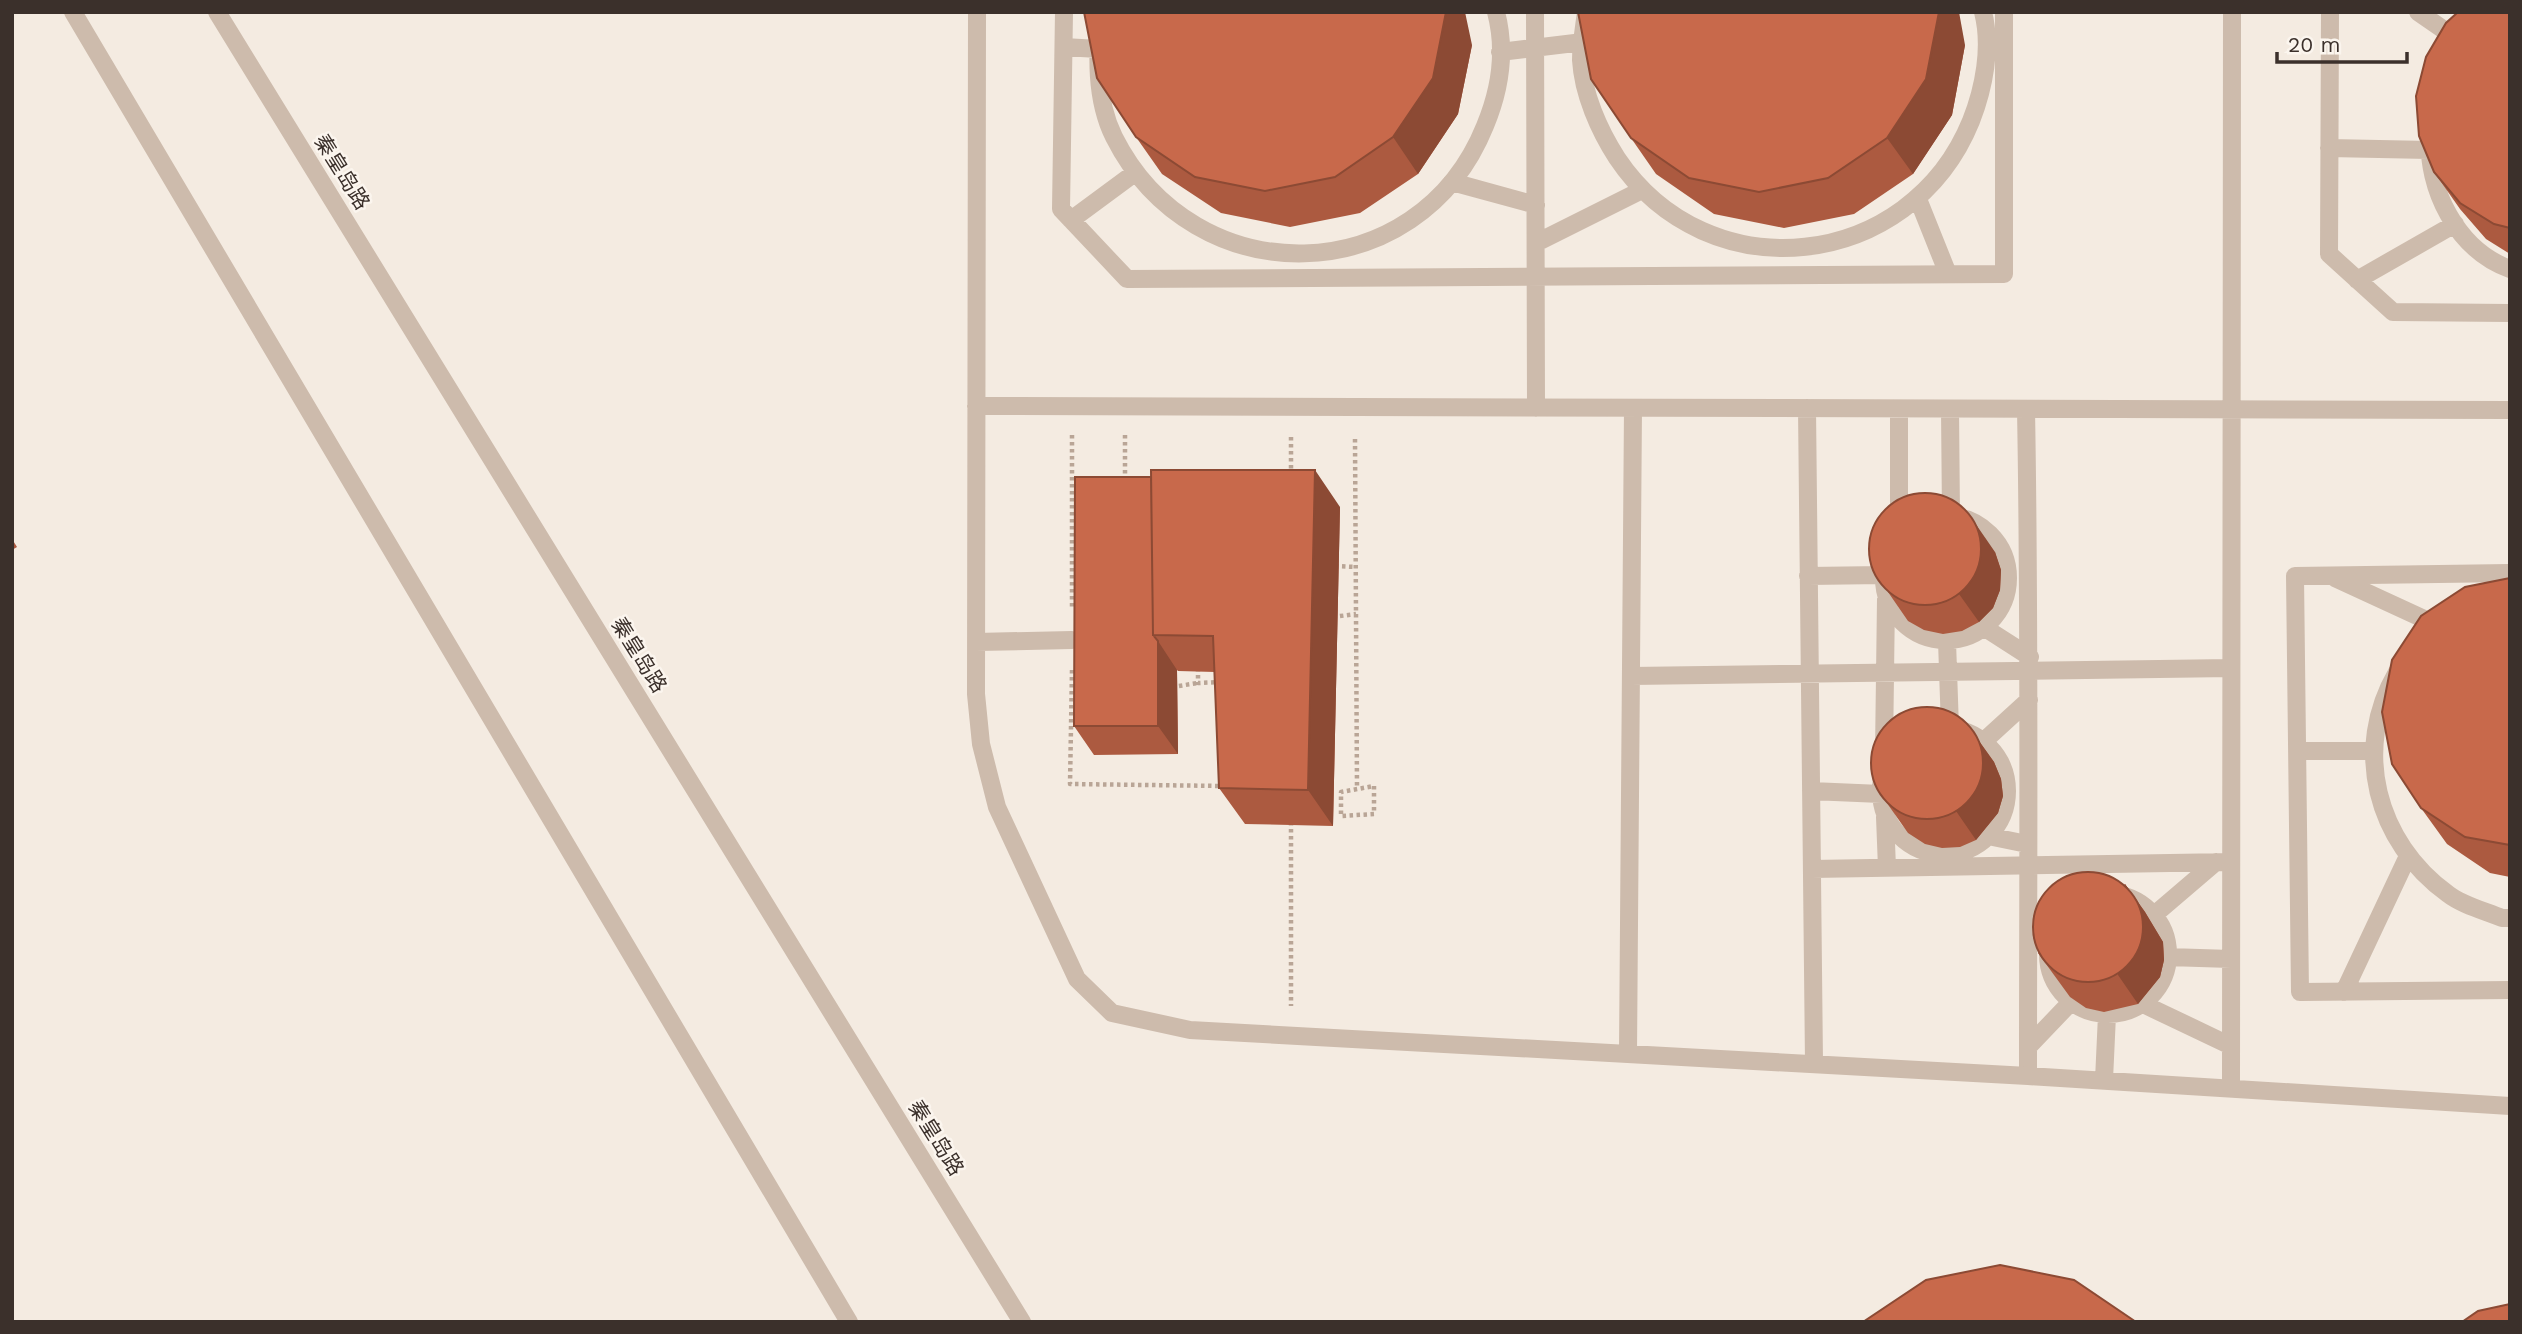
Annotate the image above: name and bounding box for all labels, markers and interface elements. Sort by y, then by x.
scale bar [2277,21,2406,65]
text: 20 m [2288,32,2340,57]
street label: 秦皇岛路 [310,129,375,214]
street label: 秦皇岛路 [607,612,672,697]
street label: 秦皇岛路 [904,1095,969,1180]

